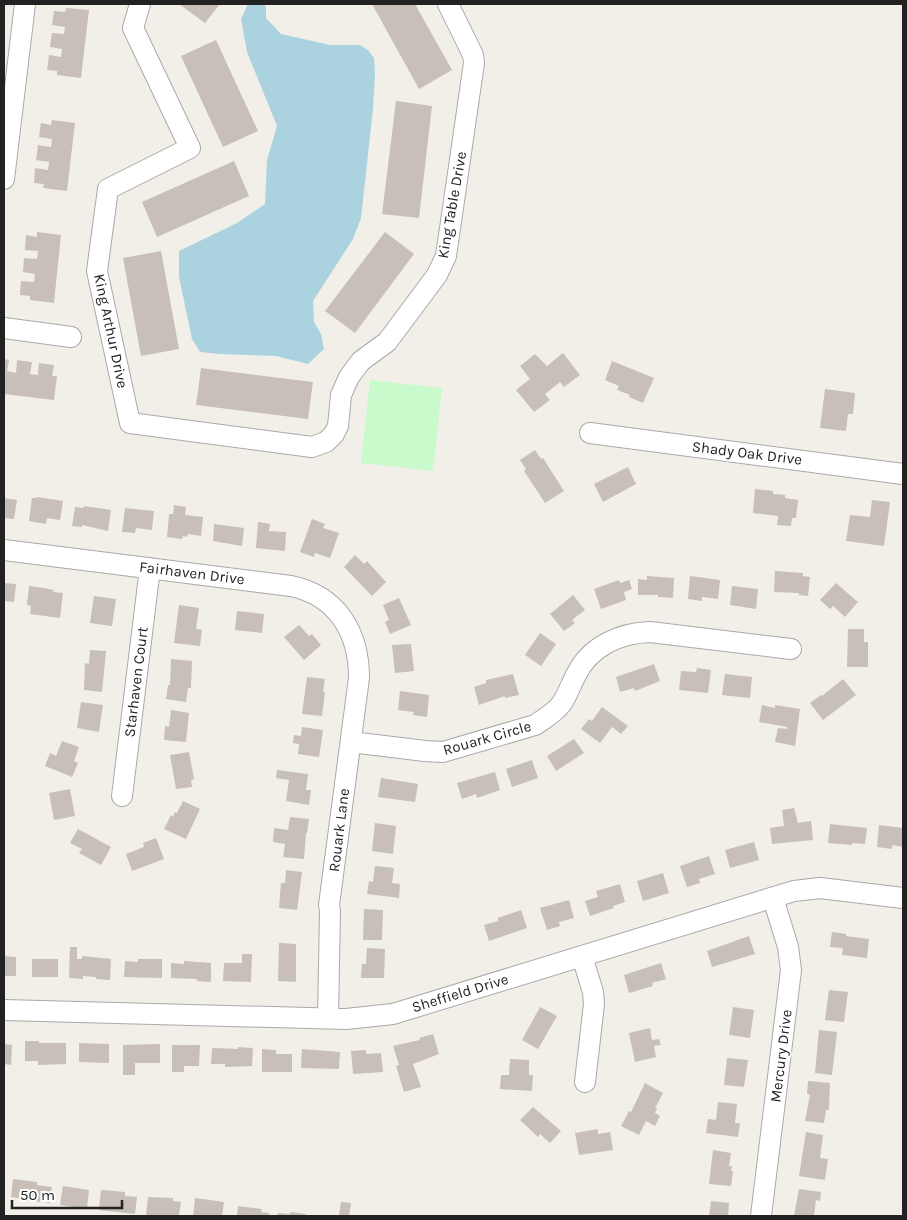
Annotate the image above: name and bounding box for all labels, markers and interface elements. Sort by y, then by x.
street label: King Table Drive [434,150,470,260]
street label: King Arthur Drive [90,272,132,390]
street label: Shady Oak Drive [691,437,803,469]
street label: Fairhaven Drive [138,558,246,588]
street label: Starhaven Court [120,625,152,738]
street label: Rouark Circle [441,717,533,759]
street label: Rouark Lane [325,787,353,873]
street label: Sheffield Drive [410,970,510,1016]
street label: Mercury Drive [766,1008,796,1104]
scale bar [12,1178,122,1210]
text: 50 m [20,1186,55,1204]

